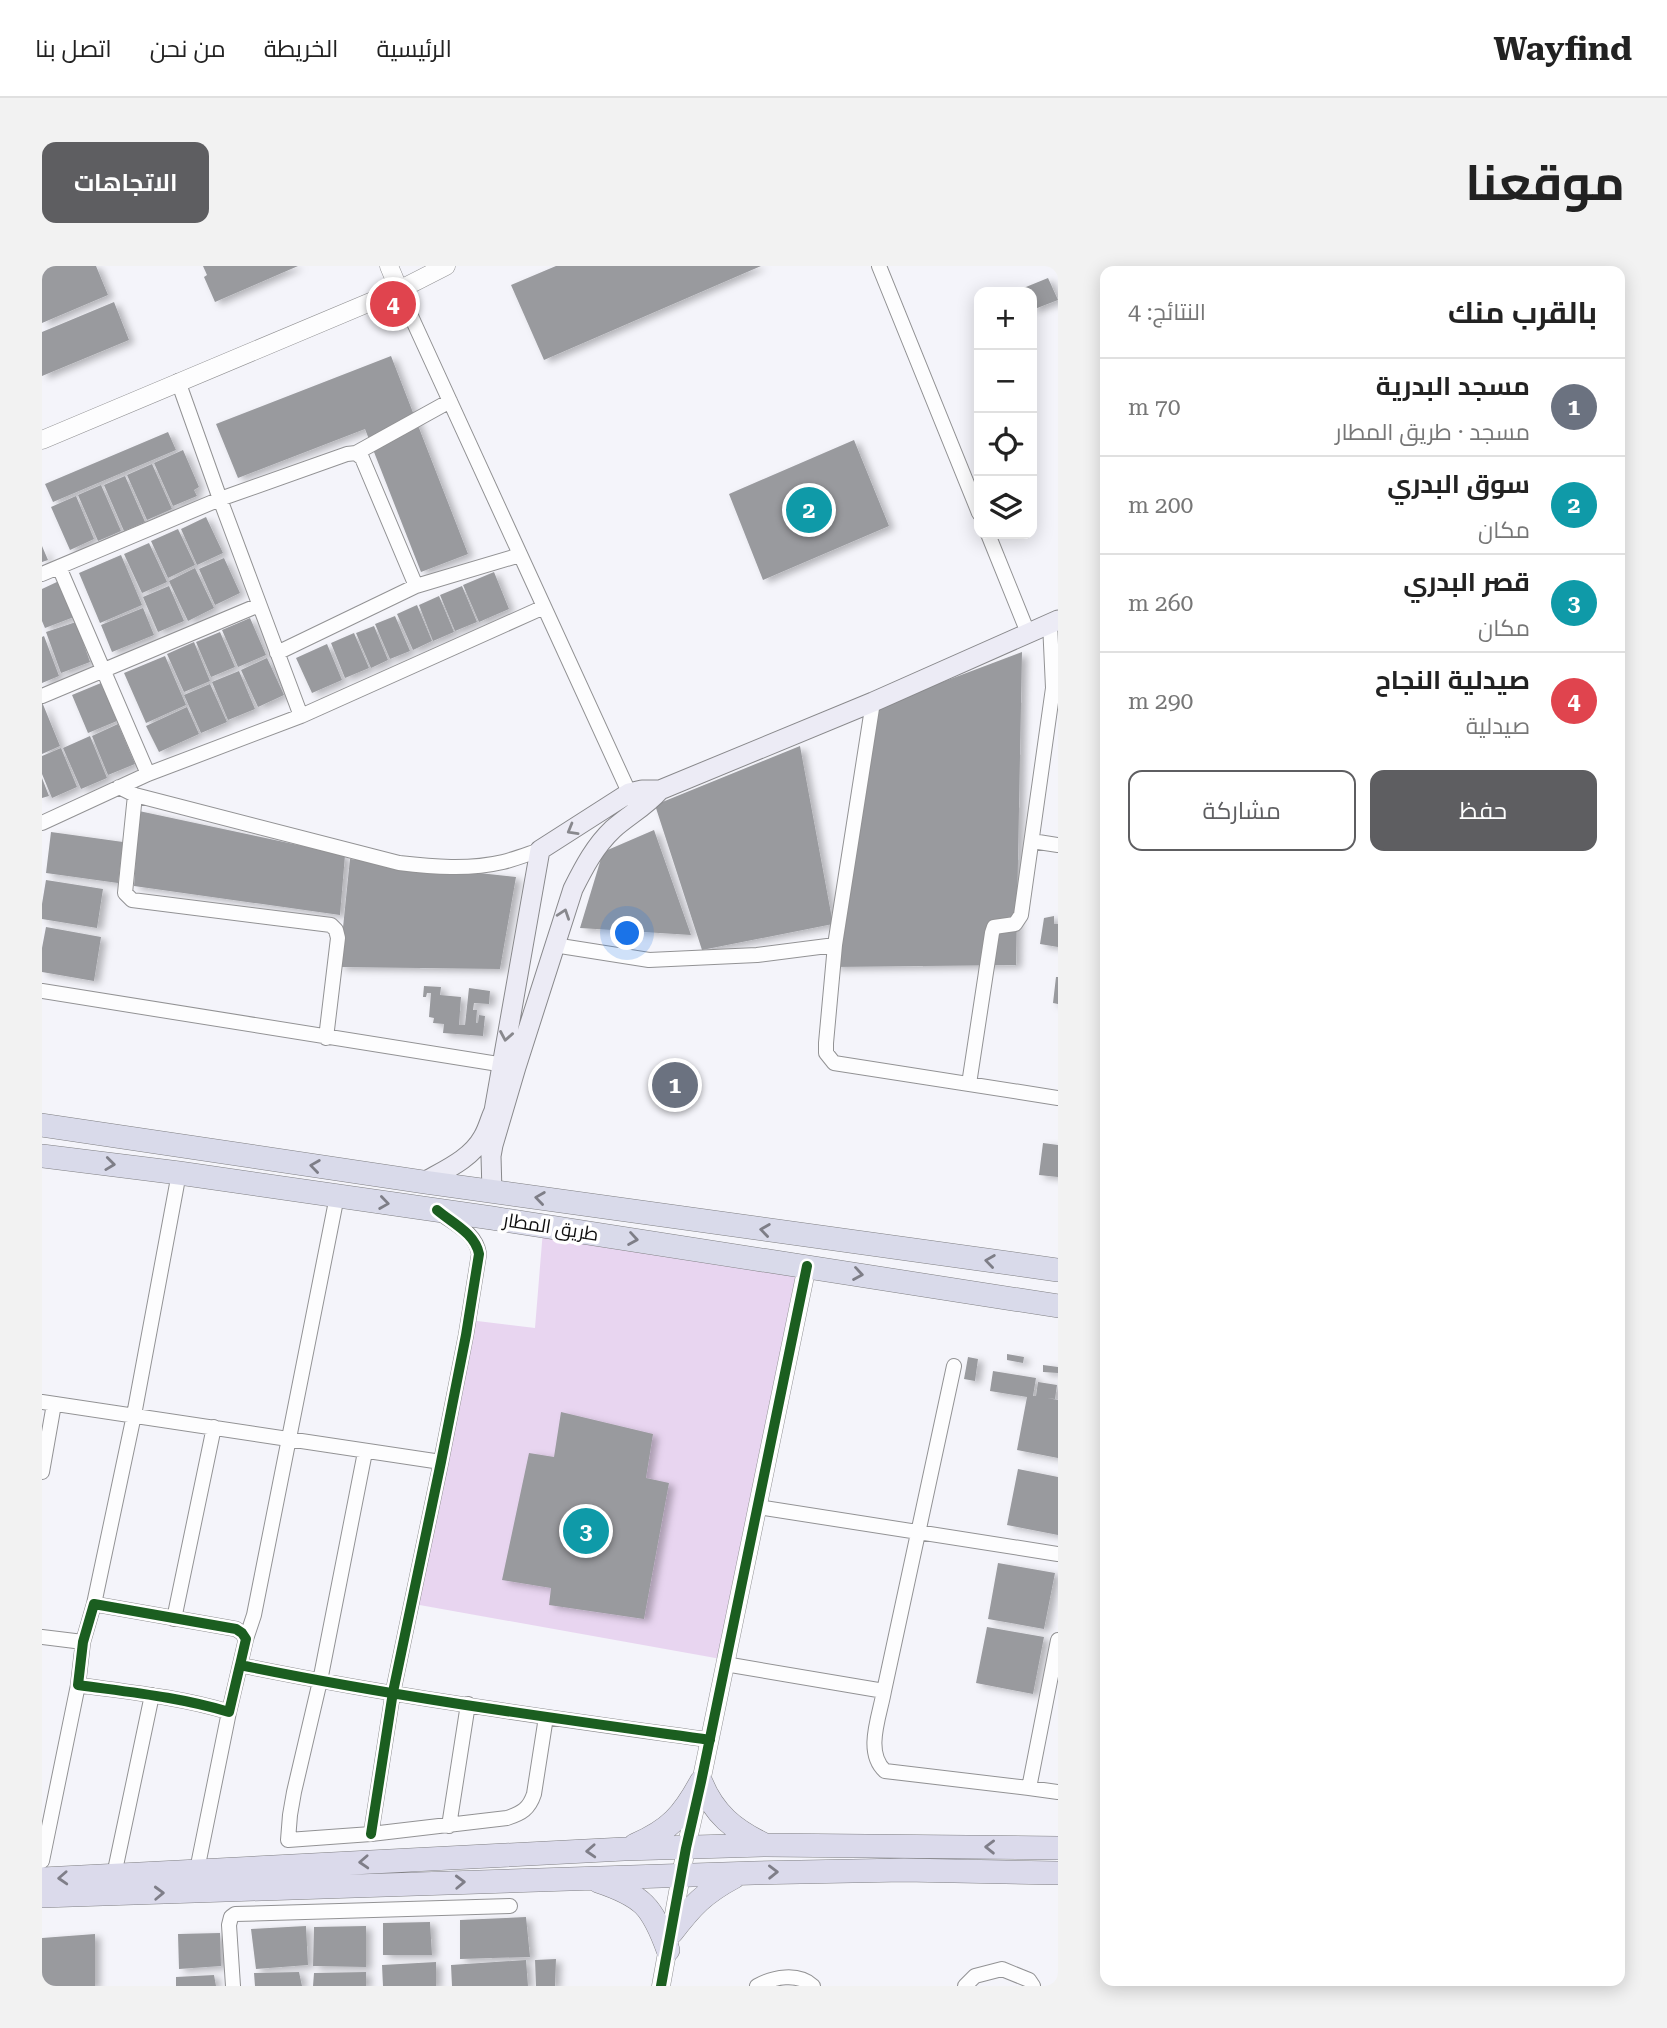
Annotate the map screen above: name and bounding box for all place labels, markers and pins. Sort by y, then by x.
pin: 4 [370,278,416,330]
pin: 2 [786,484,832,536]
pin: 1 [652,1059,698,1111]
pin: 3 [563,1505,609,1557]

